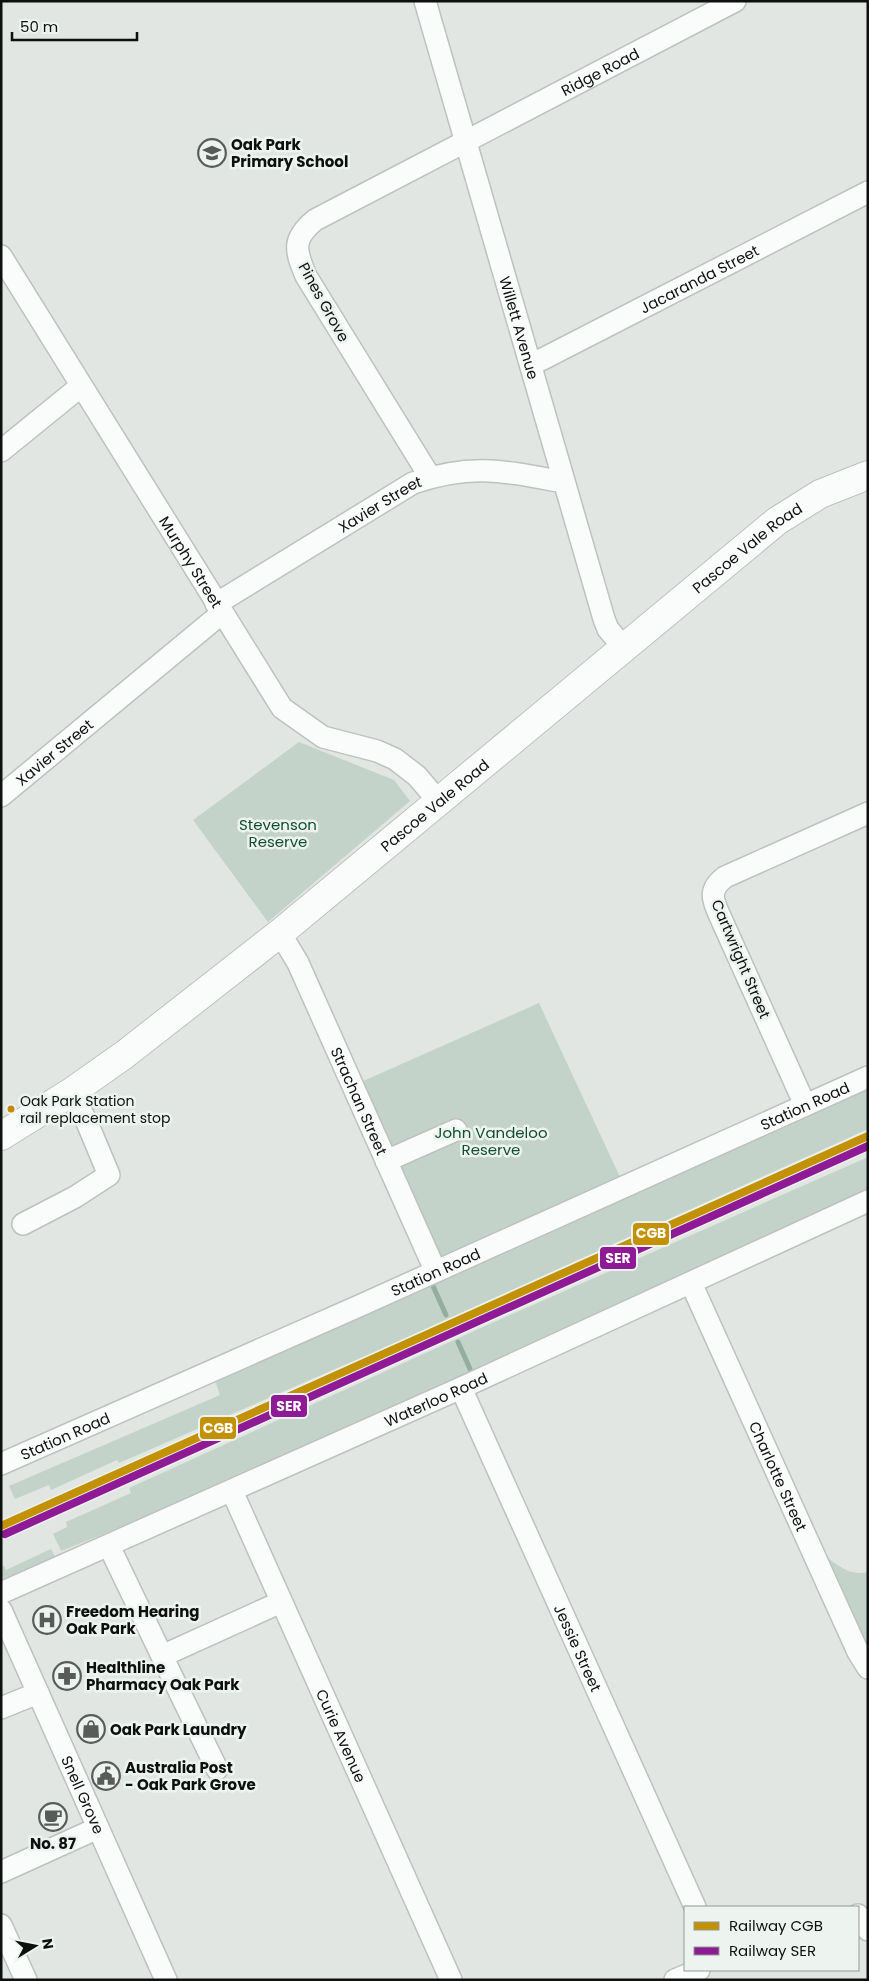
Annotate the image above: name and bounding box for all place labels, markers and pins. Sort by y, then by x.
place label: Oak Park Primary School [231,134,348,172]
school or university icon: Oak Park Primary School [197,138,227,168]
place label: Oak Park Station rail replacement stop [20,1091,171,1128]
marker: Oak Park Station rail replacement stop [6,1104,16,1114]
place label: Freedom Hearing Oak Park [66,1601,199,1639]
hospital icon: Freedom Hearing Oak Park [32,1605,62,1635]
place label: Healthline Pharmacy Oak Park [86,1657,240,1695]
pharmacy icon: Healthline Pharmacy Oak Park [52,1661,82,1691]
shop icon: Oak Park Laundry [76,1714,106,1744]
place label: Oak Park Laundry [110,1719,247,1740]
place label: Australia Post - Oak Park Grove [125,1757,256,1795]
public building icon: Australia Post - Oak Park Grove [91,1761,121,1791]
cafe icon: No. 87 [38,1802,68,1832]
place label: No. 87 [30,1833,76,1854]

